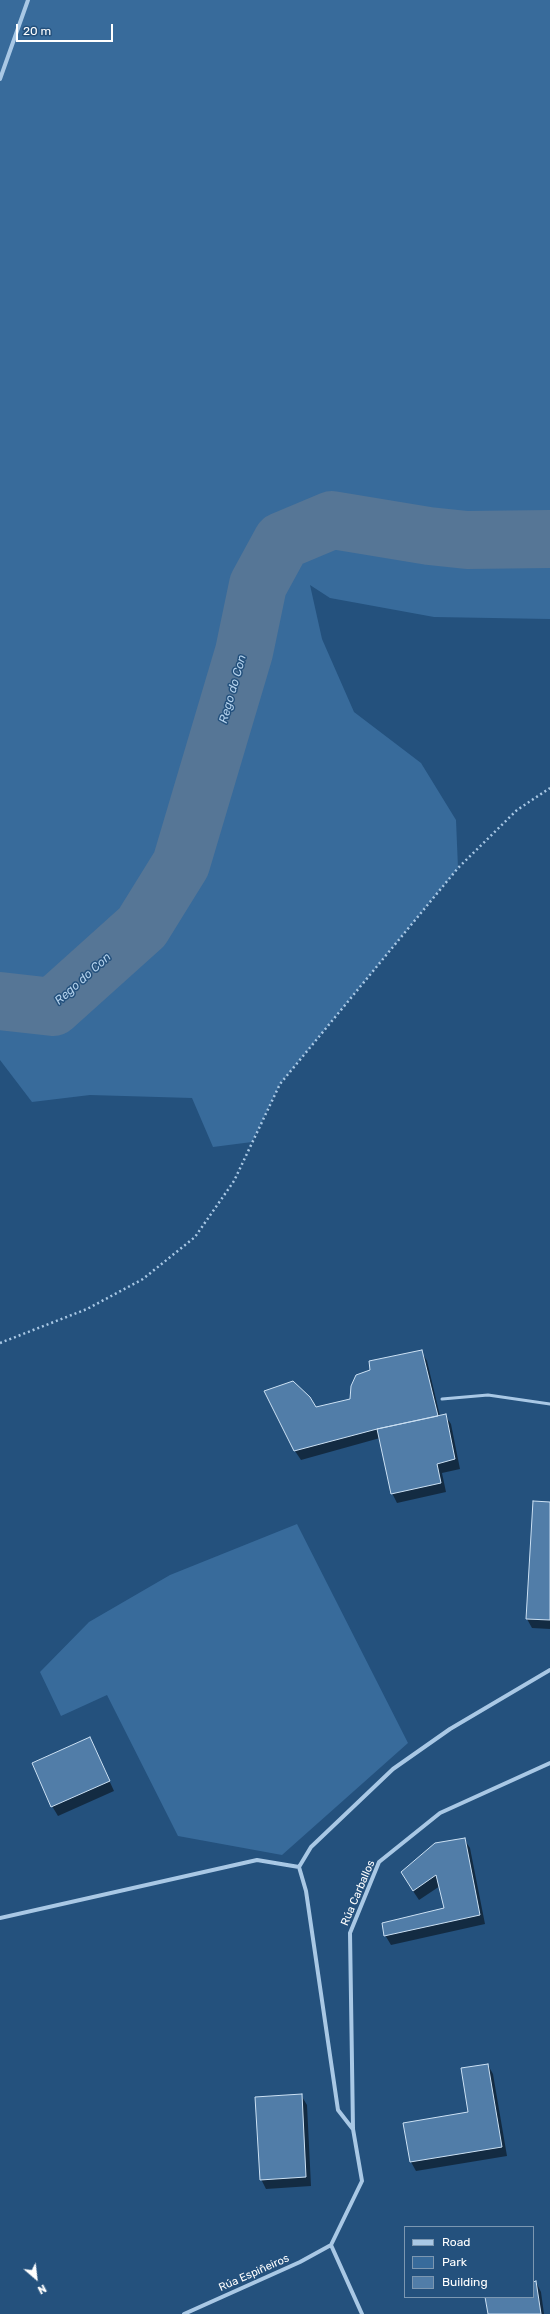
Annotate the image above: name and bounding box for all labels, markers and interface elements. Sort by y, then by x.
scale bar [18,16,115,42]
text: 20 m [23,24,51,38]
water label: Rego do Con [216,653,250,725]
water label: Rego do Con [52,950,114,1008]
street label: Rúa Carballos [338,1858,378,1928]
legend [404,2226,534,2298]
text: Road [442,2235,470,2249]
street label: Rúa Espiñeiros [217,2252,291,2294]
text: Park [442,2255,467,2269]
north arrow [16,2258,56,2298]
text: Building [442,2275,488,2289]
text: N [35,2281,48,2297]

